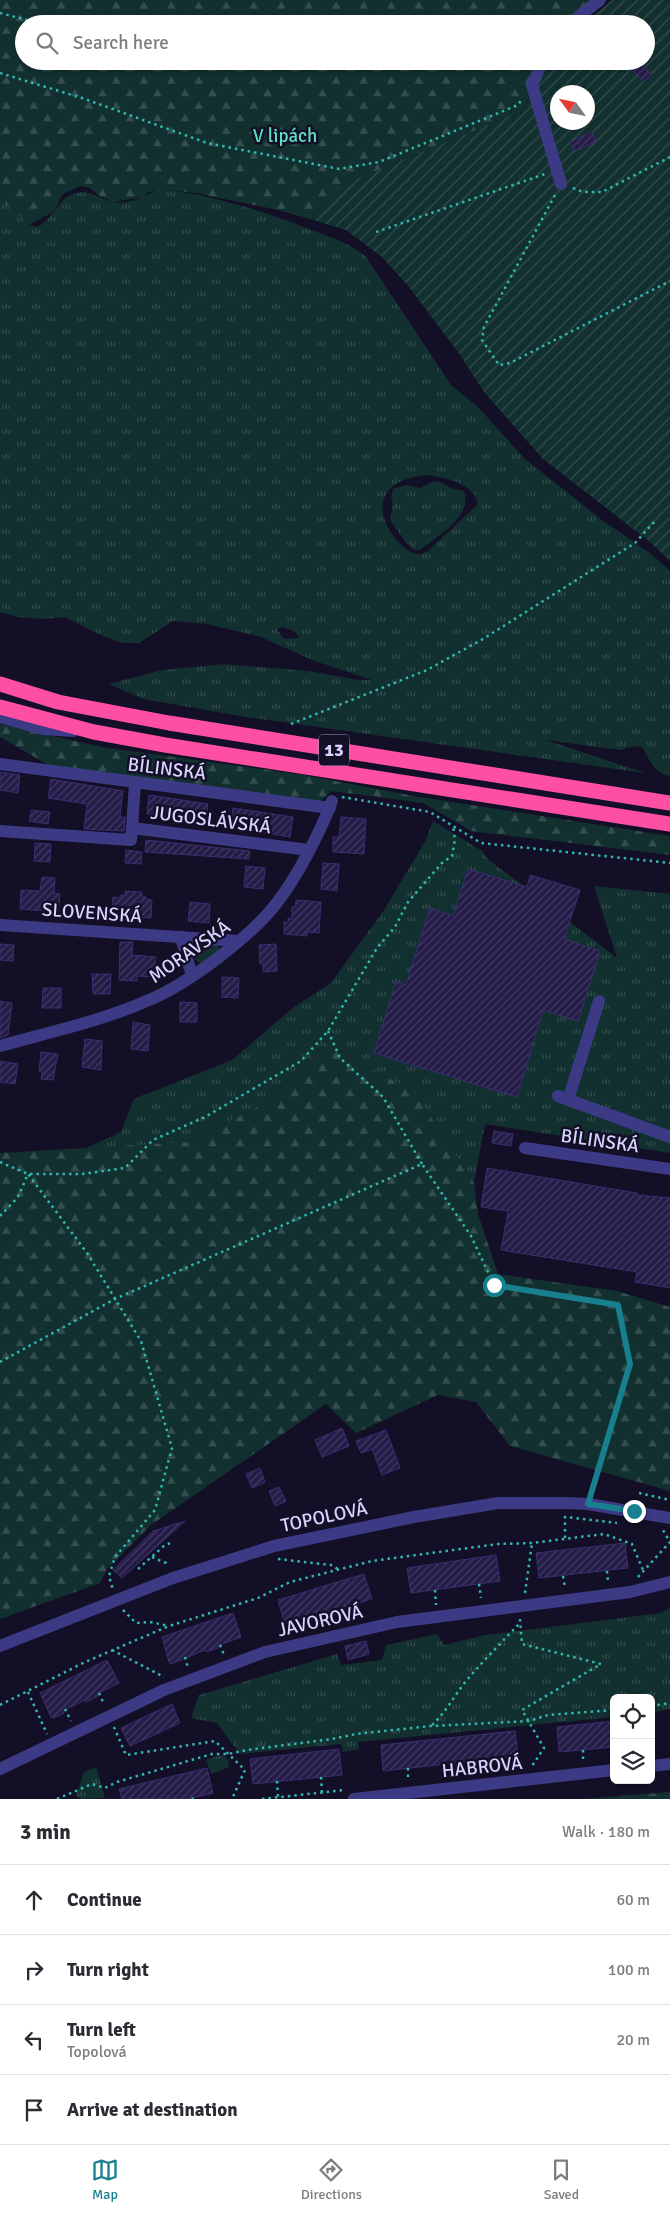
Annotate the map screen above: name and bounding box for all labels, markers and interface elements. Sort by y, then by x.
search box [15,15,655,70]
icon: search [33,29,61,57]
text: Search here [73,31,169,55]
north arrow [550,85,595,130]
park label: V lipách [253,124,317,148]
road number: 13 [319,734,349,766]
street label: BÍLINSKÁ [126,752,208,786]
street label: JUGOSLÁVSKÁ [149,801,273,839]
street label: SLOVENSKÁ [41,898,143,928]
street label: MORAVSKÁ [144,915,235,989]
street label: BÍLINSKÁ [559,1124,641,1158]
route start [483,1274,506,1297]
street label: TOPOLOVÁ [279,1496,370,1538]
route end [623,1500,646,1523]
street label: JAVOROVÁ [275,1599,366,1642]
map controls [610,1694,655,1784]
button: locate [610,1694,655,1739]
button: layers [610,1739,655,1784]
street label: HABROVÁ [441,1751,524,1783]
text: 3 min [20,1819,71,1845]
text: Walk · 180 m [562,1822,650,1842]
icon: ahead [20,1886,48,1914]
text: Continue [67,1888,142,1912]
text: 60 m [616,1890,650,1910]
icon: right [20,1956,48,1984]
text: Turn right [67,1958,149,1982]
text: 100 m [608,1960,650,1980]
text: Turn left [67,2018,136,2042]
icon: left [20,2026,48,2054]
text: 20 m [616,2030,650,2050]
text: Topolová [67,2042,127,2062]
icon: arrive [20,2096,48,2124]
text: Arrive at destination [67,2098,238,2122]
tab: Map [91,2156,119,2203]
tab: Directions [301,2156,362,2203]
tab: Saved [544,2156,579,2203]

